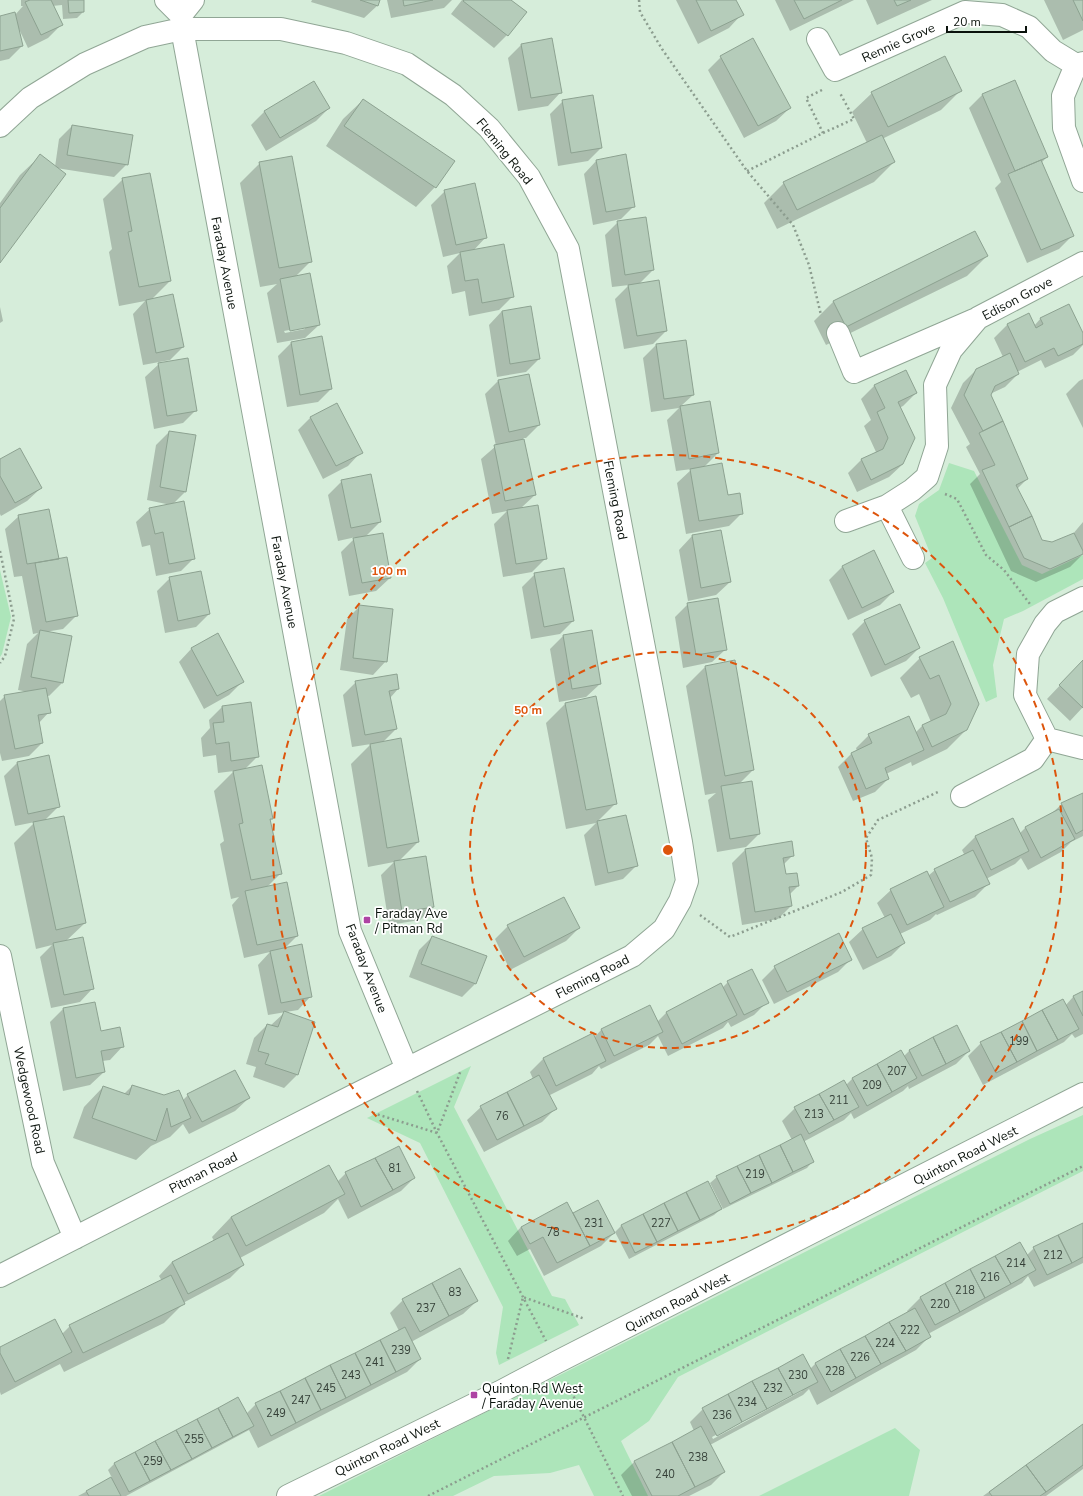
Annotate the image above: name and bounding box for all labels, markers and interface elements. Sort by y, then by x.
scale bar [947,8,1026,34]
text: 20 m [953,14,981,30]
street label: Rennie Grove [859,19,938,67]
street label: Fleming Road [472,115,537,189]
street label: Faraday Avenue [206,215,242,311]
street label: Edison Grove [979,273,1056,325]
street label: Fleming Road [598,459,632,541]
street label: Faraday Avenue [266,534,302,630]
text: 100 m [371,563,407,579]
text: 50 m [514,702,542,718]
centre of rings [661,843,675,857]
place label: Faraday Ave / Pitman Rd [374,905,447,938]
marker: Faraday Ave / Pitman Rd [362,915,372,925]
street label: Faraday Avenue [341,921,391,1015]
street label: Fleming Road [552,951,632,1003]
house number: 199 [1009,1034,1029,1049]
street label: Wedgewood Road [9,1045,49,1155]
house number: 207 [887,1064,907,1079]
house number: 209 [862,1078,882,1093]
house number: 211 [829,1093,849,1108]
house number: 213 [804,1107,824,1122]
house number: 76 [495,1109,509,1124]
street label: Quinton Road West [910,1122,1021,1190]
street label: Pitman Road [166,1148,241,1198]
house number: 81 [388,1161,402,1176]
house number: 219 [745,1167,765,1182]
house number: 231 [584,1216,604,1231]
house number: 227 [651,1216,671,1231]
house number: 78 [546,1225,560,1240]
house number: 212 [1043,1248,1063,1263]
house number: 214 [1006,1256,1026,1271]
street label: Quinton Road West [622,1269,733,1337]
house number: 216 [980,1270,1000,1285]
house number: 218 [955,1283,975,1298]
house number: 83 [448,1285,462,1300]
house number: 220 [930,1297,950,1312]
house number: 237 [416,1301,436,1316]
house number: 222 [900,1323,920,1338]
house number: 224 [875,1336,895,1351]
house number: 239 [391,1343,411,1358]
house number: 226 [850,1350,870,1365]
house number: 241 [365,1355,385,1370]
house number: 228 [825,1364,845,1379]
house number: 243 [341,1368,361,1383]
house number: 230 [788,1368,808,1383]
place label: Quinton Rd West / Faraday Avenue [481,1380,583,1413]
house number: 245 [316,1381,336,1396]
house number: 232 [763,1381,783,1396]
marker: Quinton Rd West / Faraday Avenue [469,1390,479,1400]
house number: 247 [291,1393,311,1408]
house number: 234 [737,1395,757,1410]
house number: 249 [266,1406,286,1421]
house number: 236 [712,1408,732,1423]
street label: Quinton Road West [332,1414,443,1481]
house number: 255 [184,1432,204,1447]
house number: 238 [688,1450,708,1465]
house number: 259 [143,1454,163,1469]
house number: 240 [655,1467,675,1482]

